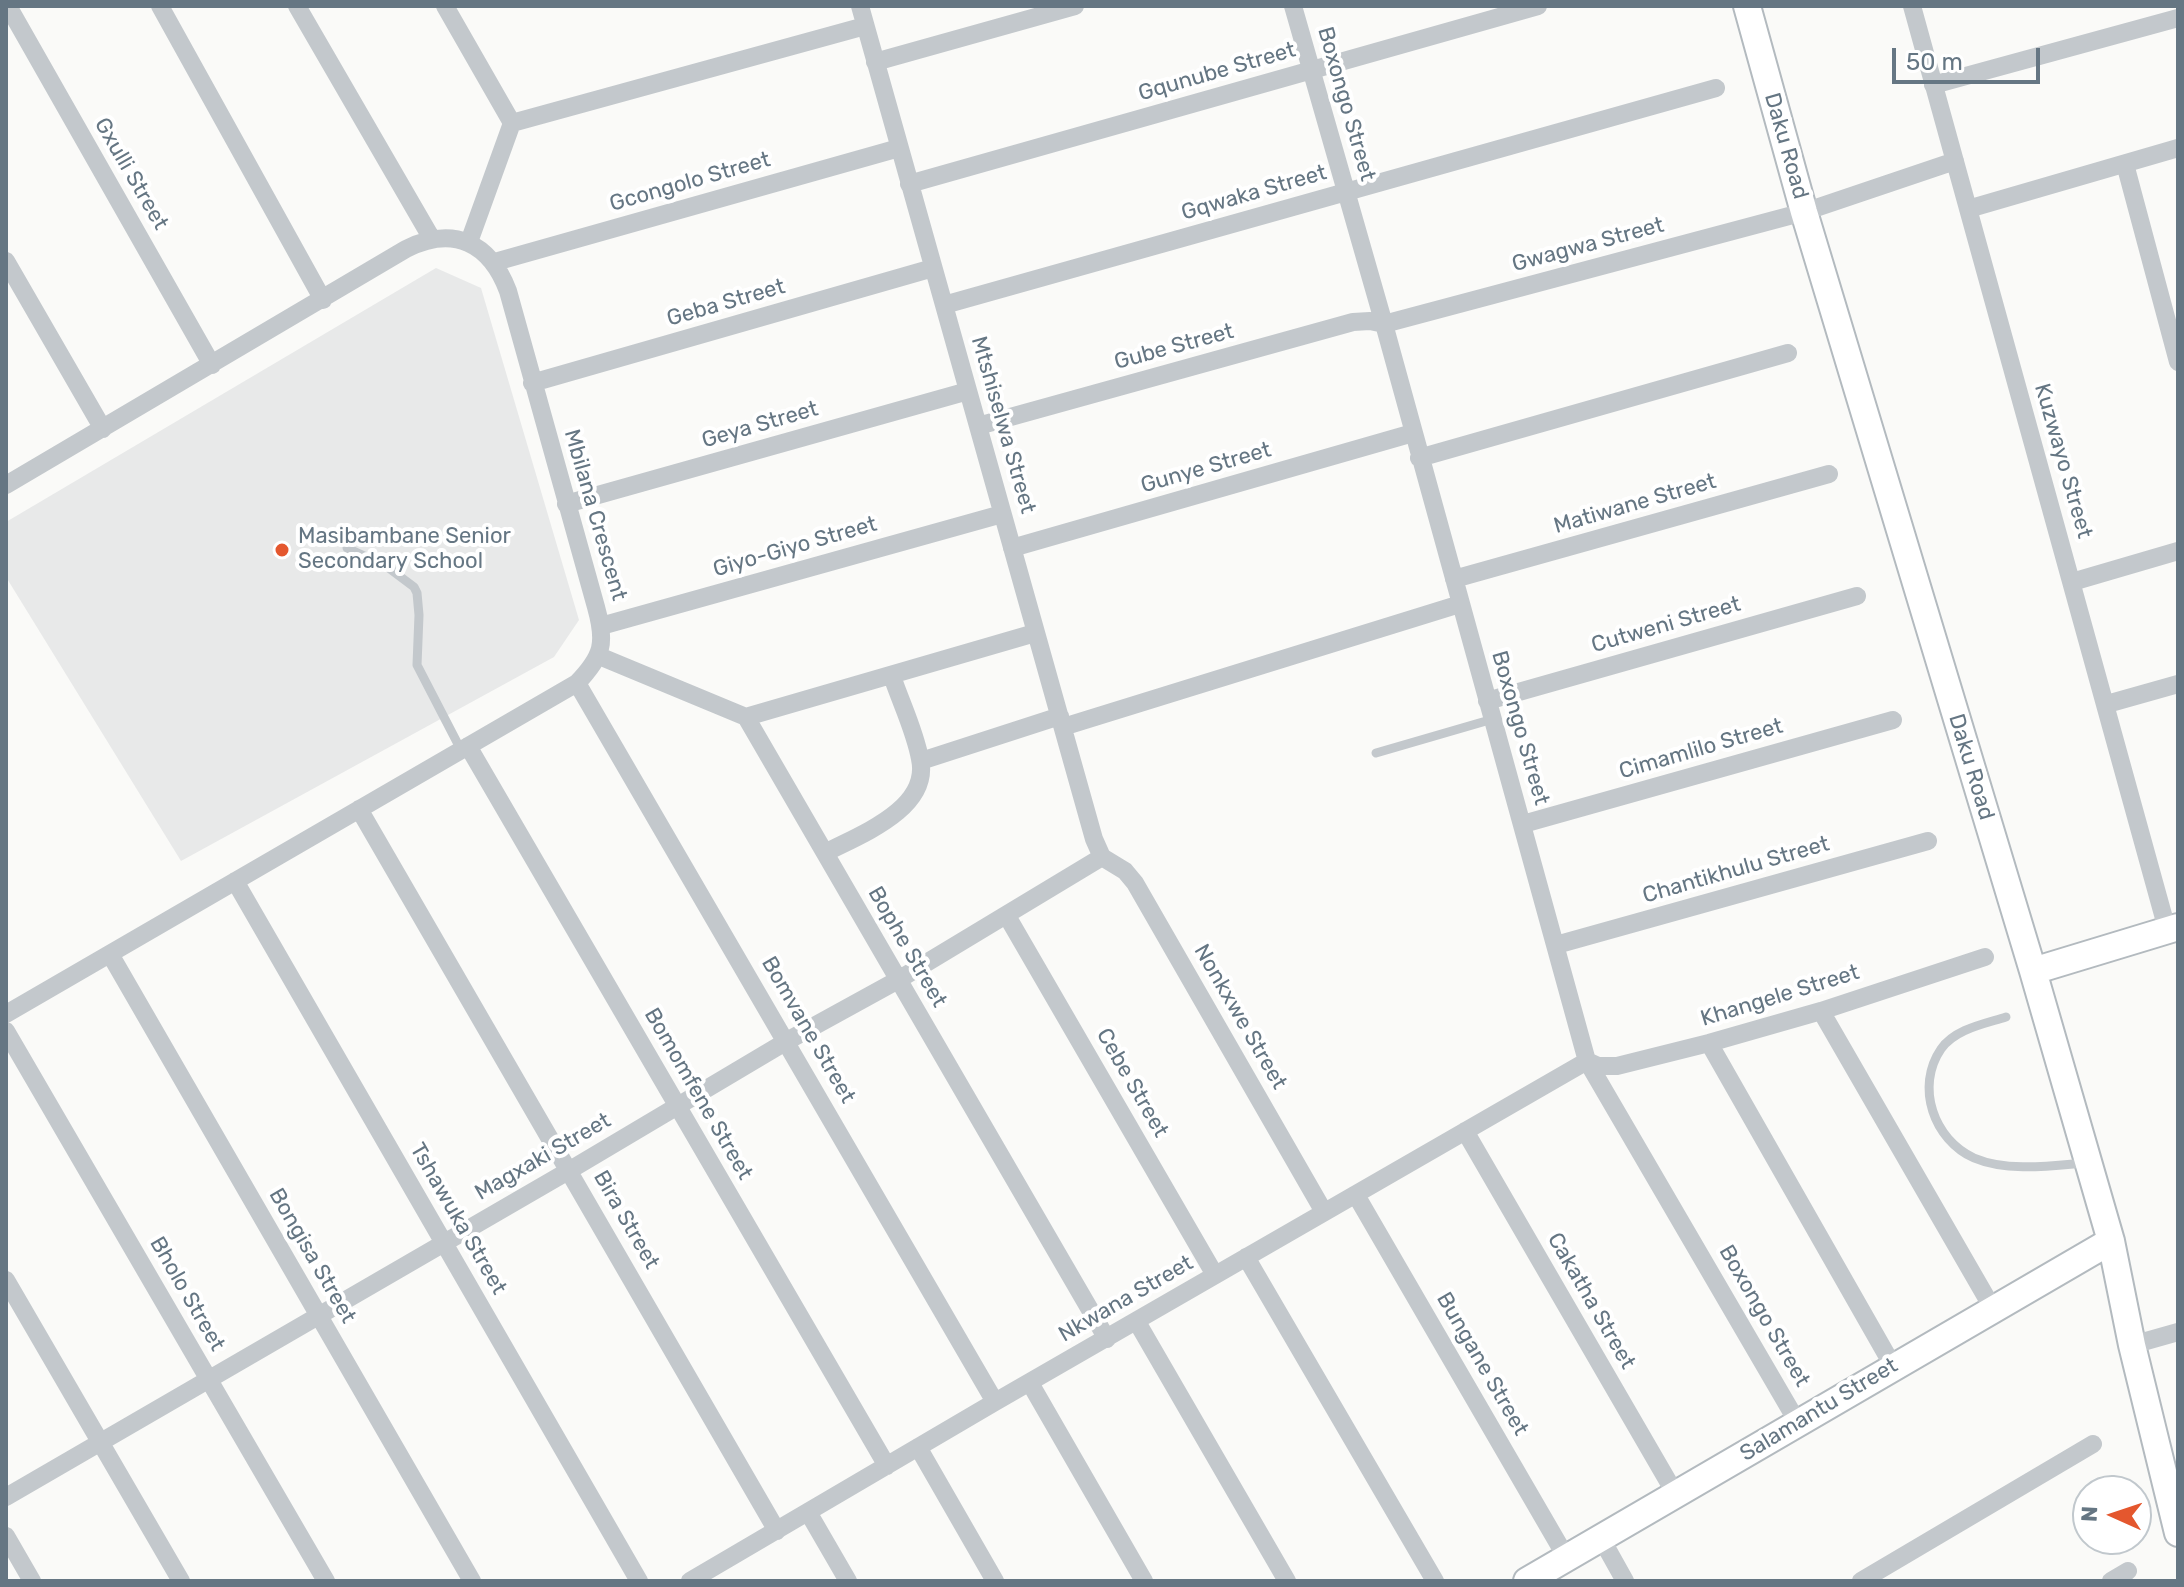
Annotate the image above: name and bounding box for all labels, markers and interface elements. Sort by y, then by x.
street label: Boxongo Street [1311,24,1381,184]
scale bar [1896,32,2044,82]
street label: Gqunube Street [1135,37,1299,107]
text: 50 m [1906,48,1963,76]
street label: Daku Road [1758,90,1814,202]
street label: Gxulli Street [88,113,174,235]
street label: Gcongolo Street [607,146,773,218]
street label: Gqwaka Street [1178,160,1330,226]
street label: Gwagwa Street [1509,212,1667,278]
street label: Geba Street [664,274,788,332]
street label: Gube Street [1111,318,1237,376]
street label: Mtshiselwa Street [965,333,1041,517]
street label: Kuzwayo Street [2028,381,2098,541]
street label: Geya Street [699,396,821,454]
street label: Mbilana Crescent [558,426,632,604]
street label: Gunye Street [1138,437,1274,499]
street label: Matiwane Street [1551,468,1719,540]
street label: Giyo-Giyo Street [710,511,880,583]
place label: Masibambane Senior Secondary School [298,524,511,576]
marker: Masibambane Senior Secondary School [273,541,291,559]
street label: Cutweni Street [1588,591,1744,659]
street label: Boxongo Street [1485,648,1555,808]
street label: Daku Road [1942,711,2000,823]
street label: Cimamlilo Street [1616,713,1786,785]
street label: Chantikhulu Street [1640,831,1832,909]
street label: Bophe Street [862,882,952,1012]
street label: Nonkxwe Street [1188,940,1292,1094]
street label: Bomvane Street [755,952,861,1108]
street label: Khangele Street [1698,959,1862,1033]
street label: Bomomfene Street [638,1003,758,1185]
street label: Cebe Street [1090,1024,1174,1142]
street label: Magxaki Street [470,1107,616,1207]
street label: Tshawuka Street [404,1139,512,1299]
street label: Bira Street [587,1166,665,1274]
street label: Bongisa Street [263,1184,361,1328]
street label: Cakatha Street [1541,1228,1641,1374]
street label: Bholo Street [144,1232,230,1356]
street label: Boxongo Street [1713,1240,1815,1392]
street label: Nkwana Street [1054,1250,1198,1348]
street label: Bungane Street [1430,1288,1534,1440]
street label: Salamantu Street [1735,1353,1903,1467]
north arrow [2072,1475,2152,1555]
text: N [2076,1505,2103,1522]

